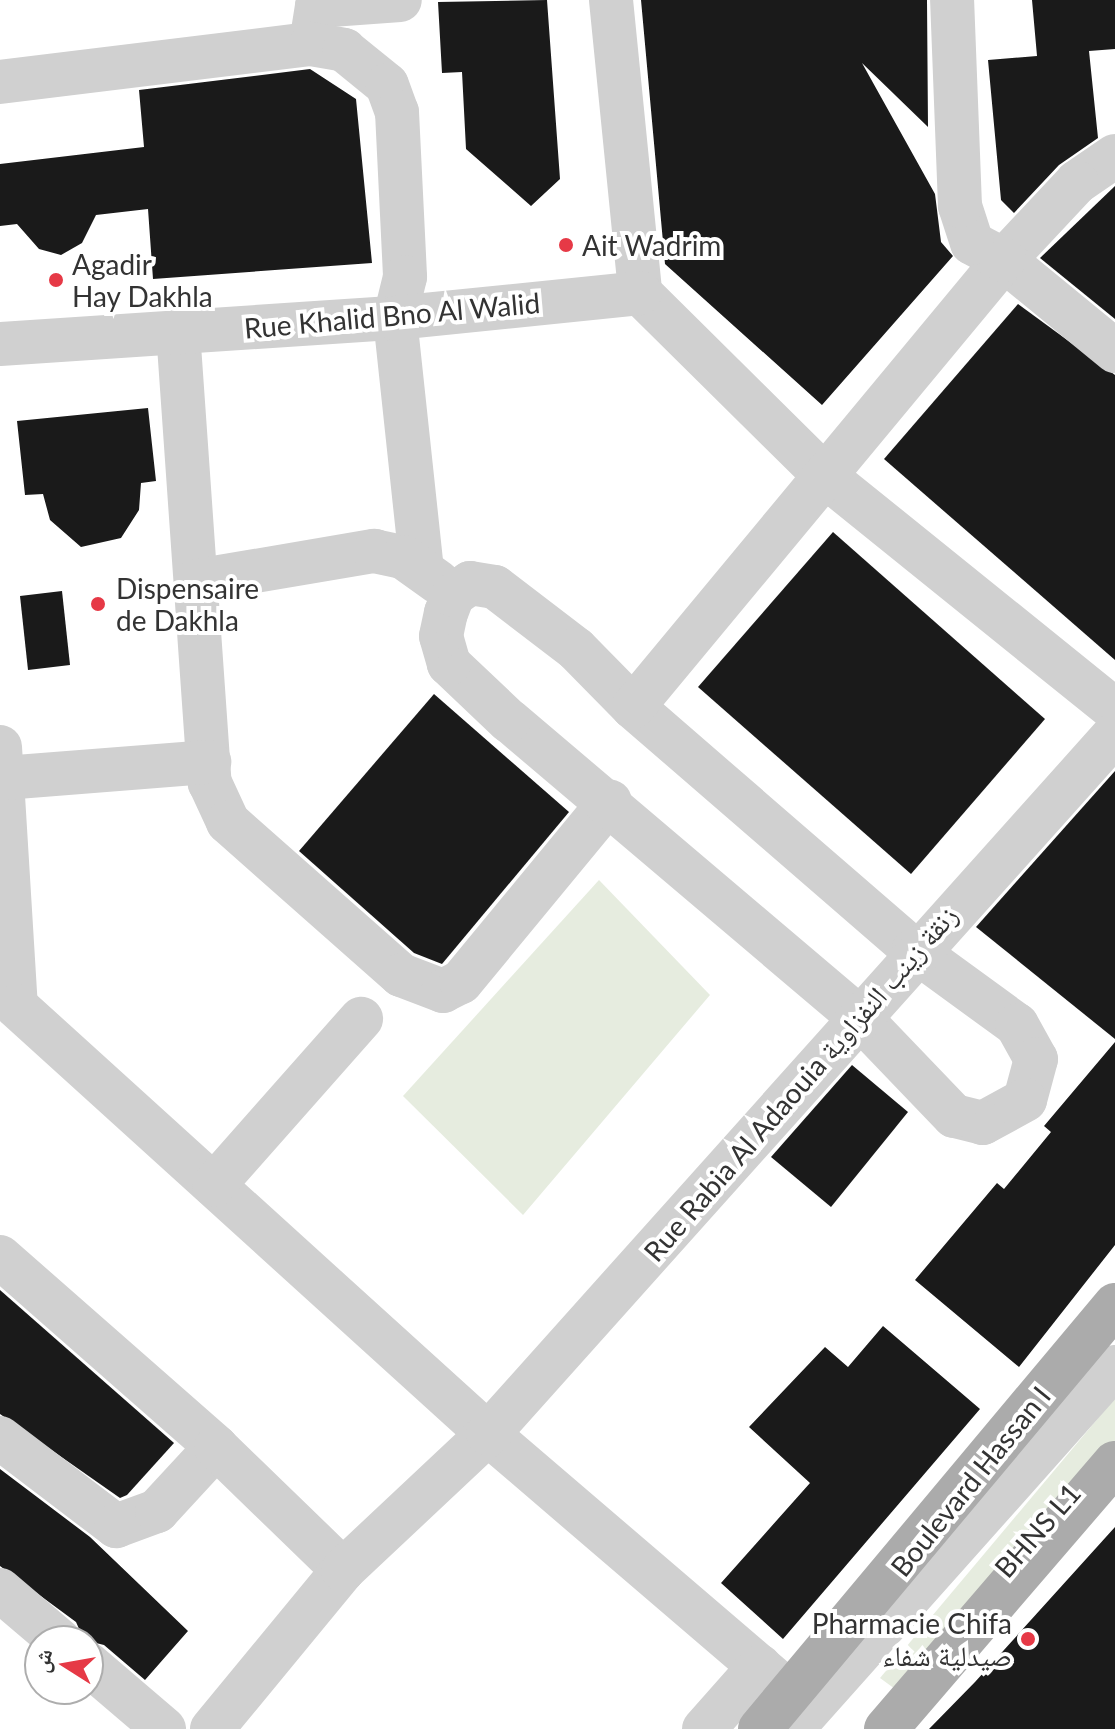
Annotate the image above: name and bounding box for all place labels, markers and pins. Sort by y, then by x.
place label: Ait Wadrim [582,228,722,262]
marker: Ait Wadrim [557,236,575,254]
place label: Agadir Hay Dakhla [72,247,213,313]
marker: Agadir Hay Dakhla [47,271,65,289]
place label: Dispensaire de Dakhla [116,571,259,637]
marker: Dispensaire de Dakhla [87,593,109,615]
place label: Pharmacie Chifa صيدلية شفاء [812,1606,1012,1672]
marker: Pharmacie Chifa صيدلية شفاء [1019,1630,1037,1648]

